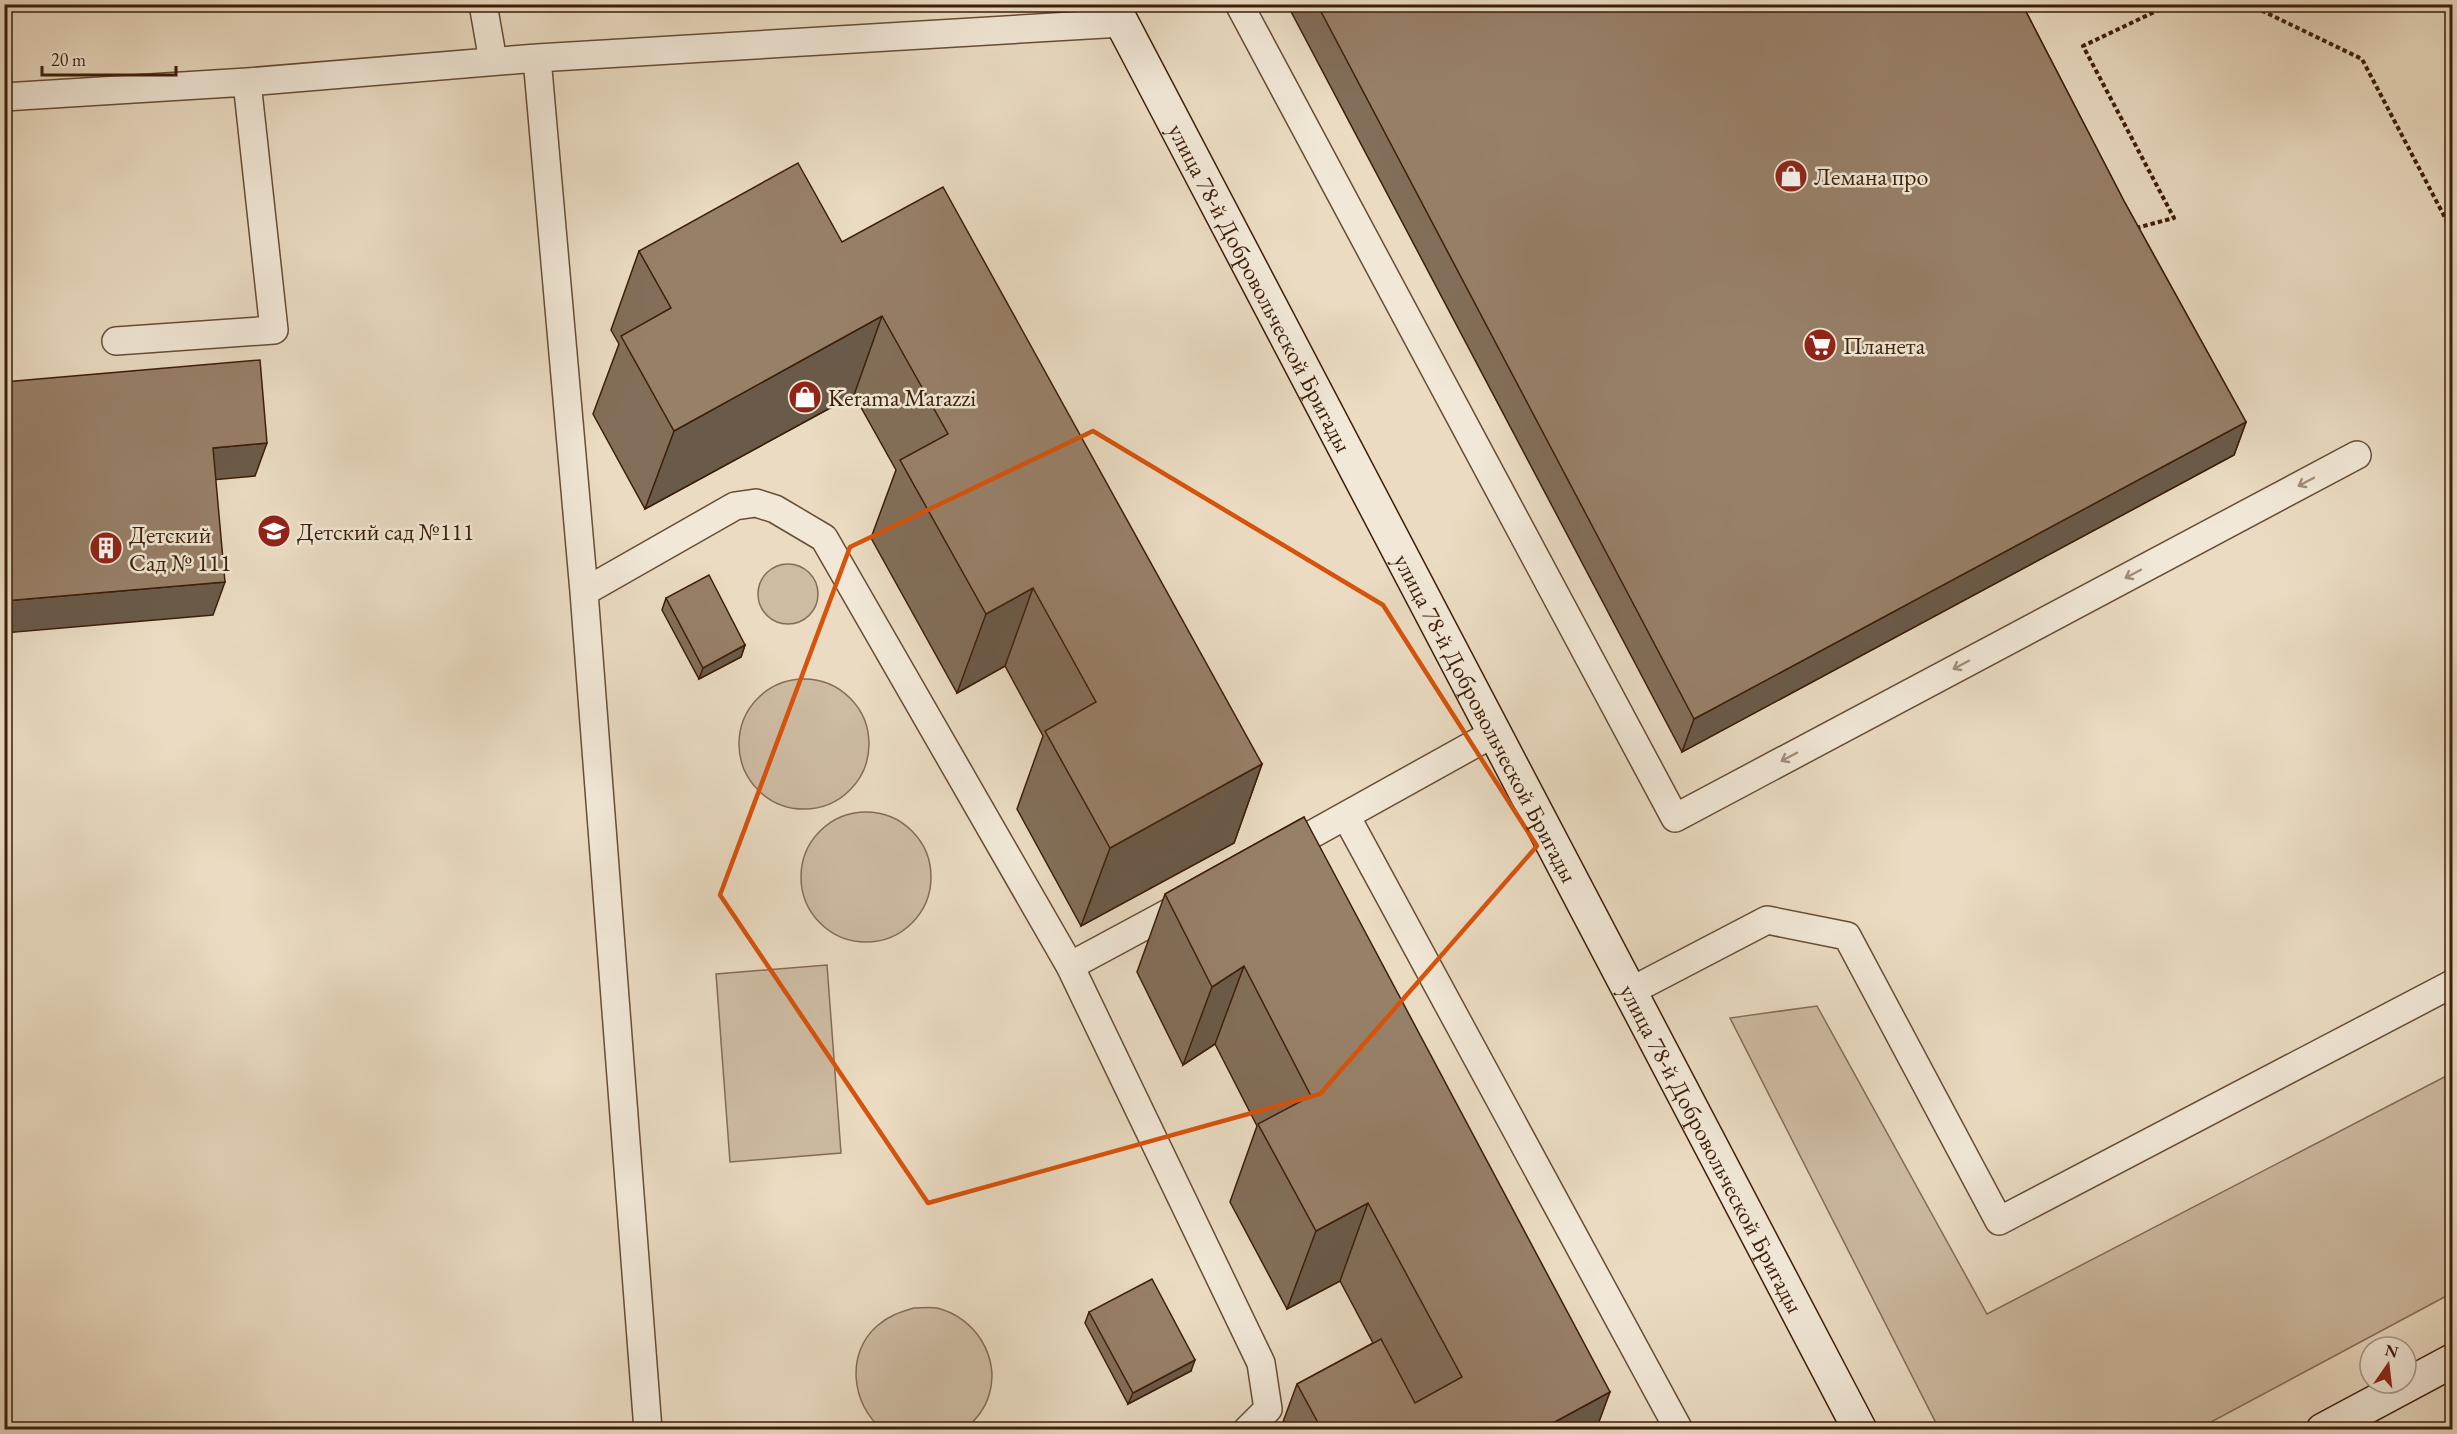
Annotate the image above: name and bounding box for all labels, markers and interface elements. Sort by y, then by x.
scale bar [42,39,176,77]
text: 20 m [51,48,86,71]
street label: улица 78-й Добровольческой Бригады [1162,118,1360,457]
shop icon: Лемана про [1773,158,1809,194]
place label: Лемана про [1814,161,1928,192]
supermarket icon: Планета [1802,327,1838,363]
place label: Планета [1843,330,1926,361]
shop icon: Kerama Marazzi [787,379,823,415]
place label: Kerama Marazzi [828,382,976,413]
one-way arrow [2297,477,2315,488]
school or university icon: Детский сад №111 [256,513,292,549]
place label: Детский сад №111 [297,516,474,547]
place label: Детский Сад № 111 [129,519,232,578]
building icon: Детский Сад № 111 [88,530,124,566]
street label: улица 78-й Добровольческой Бригады [1387,548,1586,888]
one-way arrow [2125,569,2143,580]
one-way arrow [1953,660,1971,671]
one-way arrow [1781,751,1798,763]
street label: улица 78-й Добровольческой Бригады [1613,978,1811,1318]
north arrow [2358,1335,2418,1395]
text: N [2383,1339,2400,1363]

